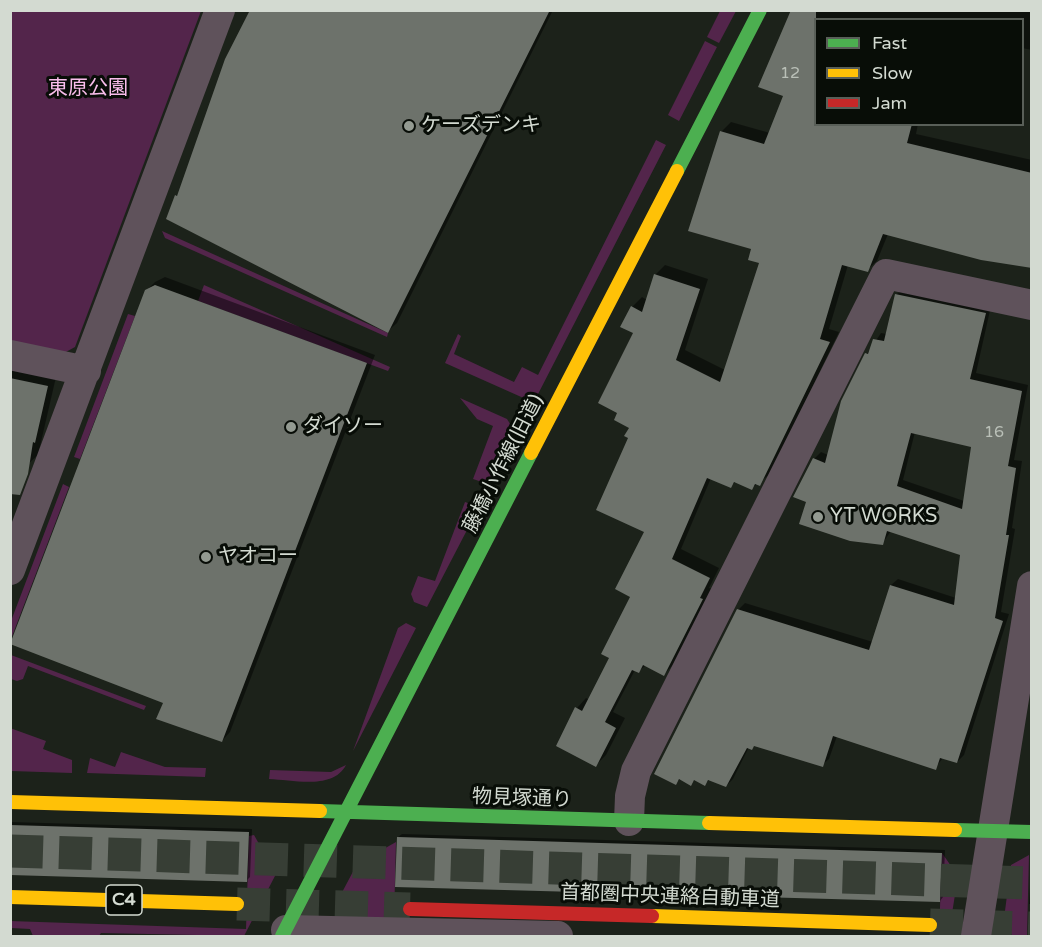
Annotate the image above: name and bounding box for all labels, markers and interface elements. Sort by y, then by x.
legend [814,18,1024,126]
text: Fast [872,32,907,54]
text: Slow [872,62,913,84]
house number: 12 [780,64,800,84]
park label: 東原公園 [48,77,128,101]
text: Jam [872,92,907,114]
place label: ケーズデンキ [421,114,541,138]
marker: ケーズデンキ [402,119,416,133]
street label: 藤橋小作線(旧道) [459,391,549,537]
place label: ダイソー [303,415,383,439]
marker: ダイソー [284,420,298,434]
house number: 16 [984,423,1004,443]
place label: YT WORKS [830,505,937,529]
marker: YT WORKS [811,510,825,524]
place label: ヤオコー [218,545,298,569]
marker: ヤオコー [199,550,213,564]
street label: 物見塚通り [472,785,572,813]
street label: 首都圏中央連絡自動車道 [560,881,780,913]
road number: C4 [106,885,142,915]

